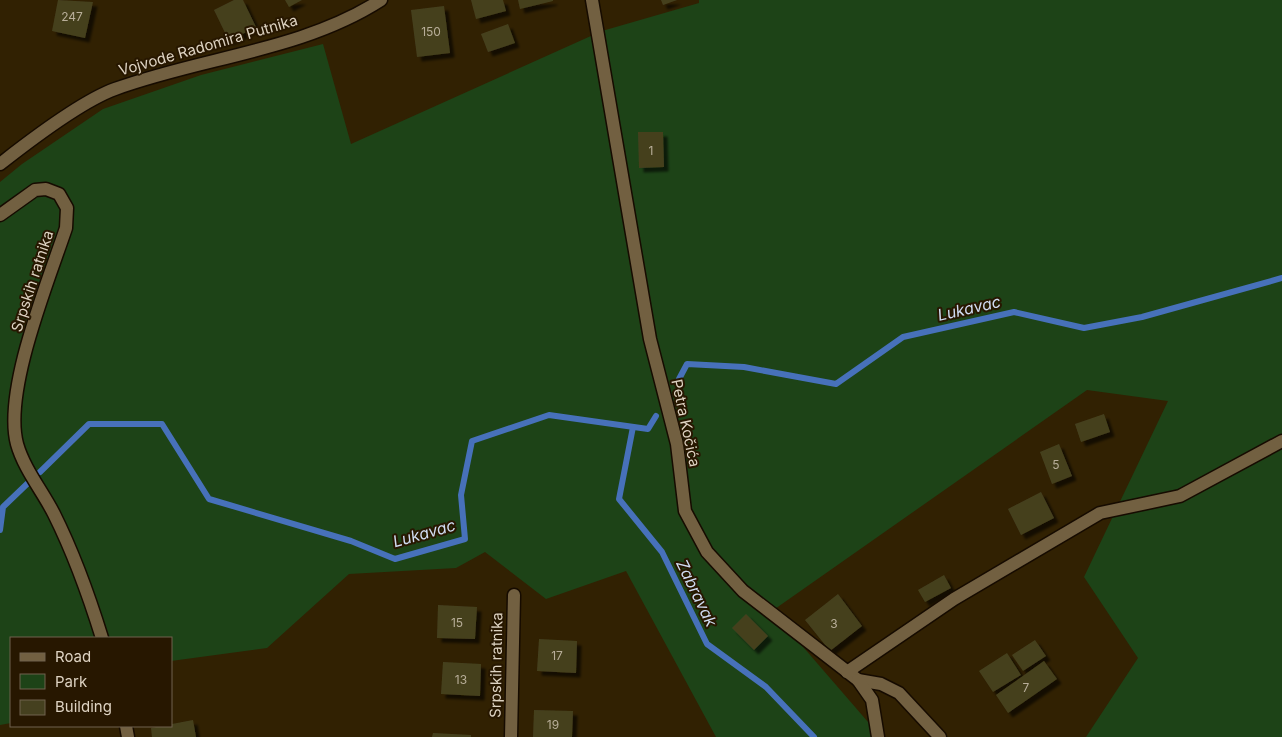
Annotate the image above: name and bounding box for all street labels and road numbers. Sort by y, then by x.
street label: Vojvode Radomira Putnika [116,10,300,80]
street label: Srpskih ratnika [7,228,57,334]
street label: Petra Kočića [667,377,705,469]
street label: Srpskih ratnika [486,612,506,718]

